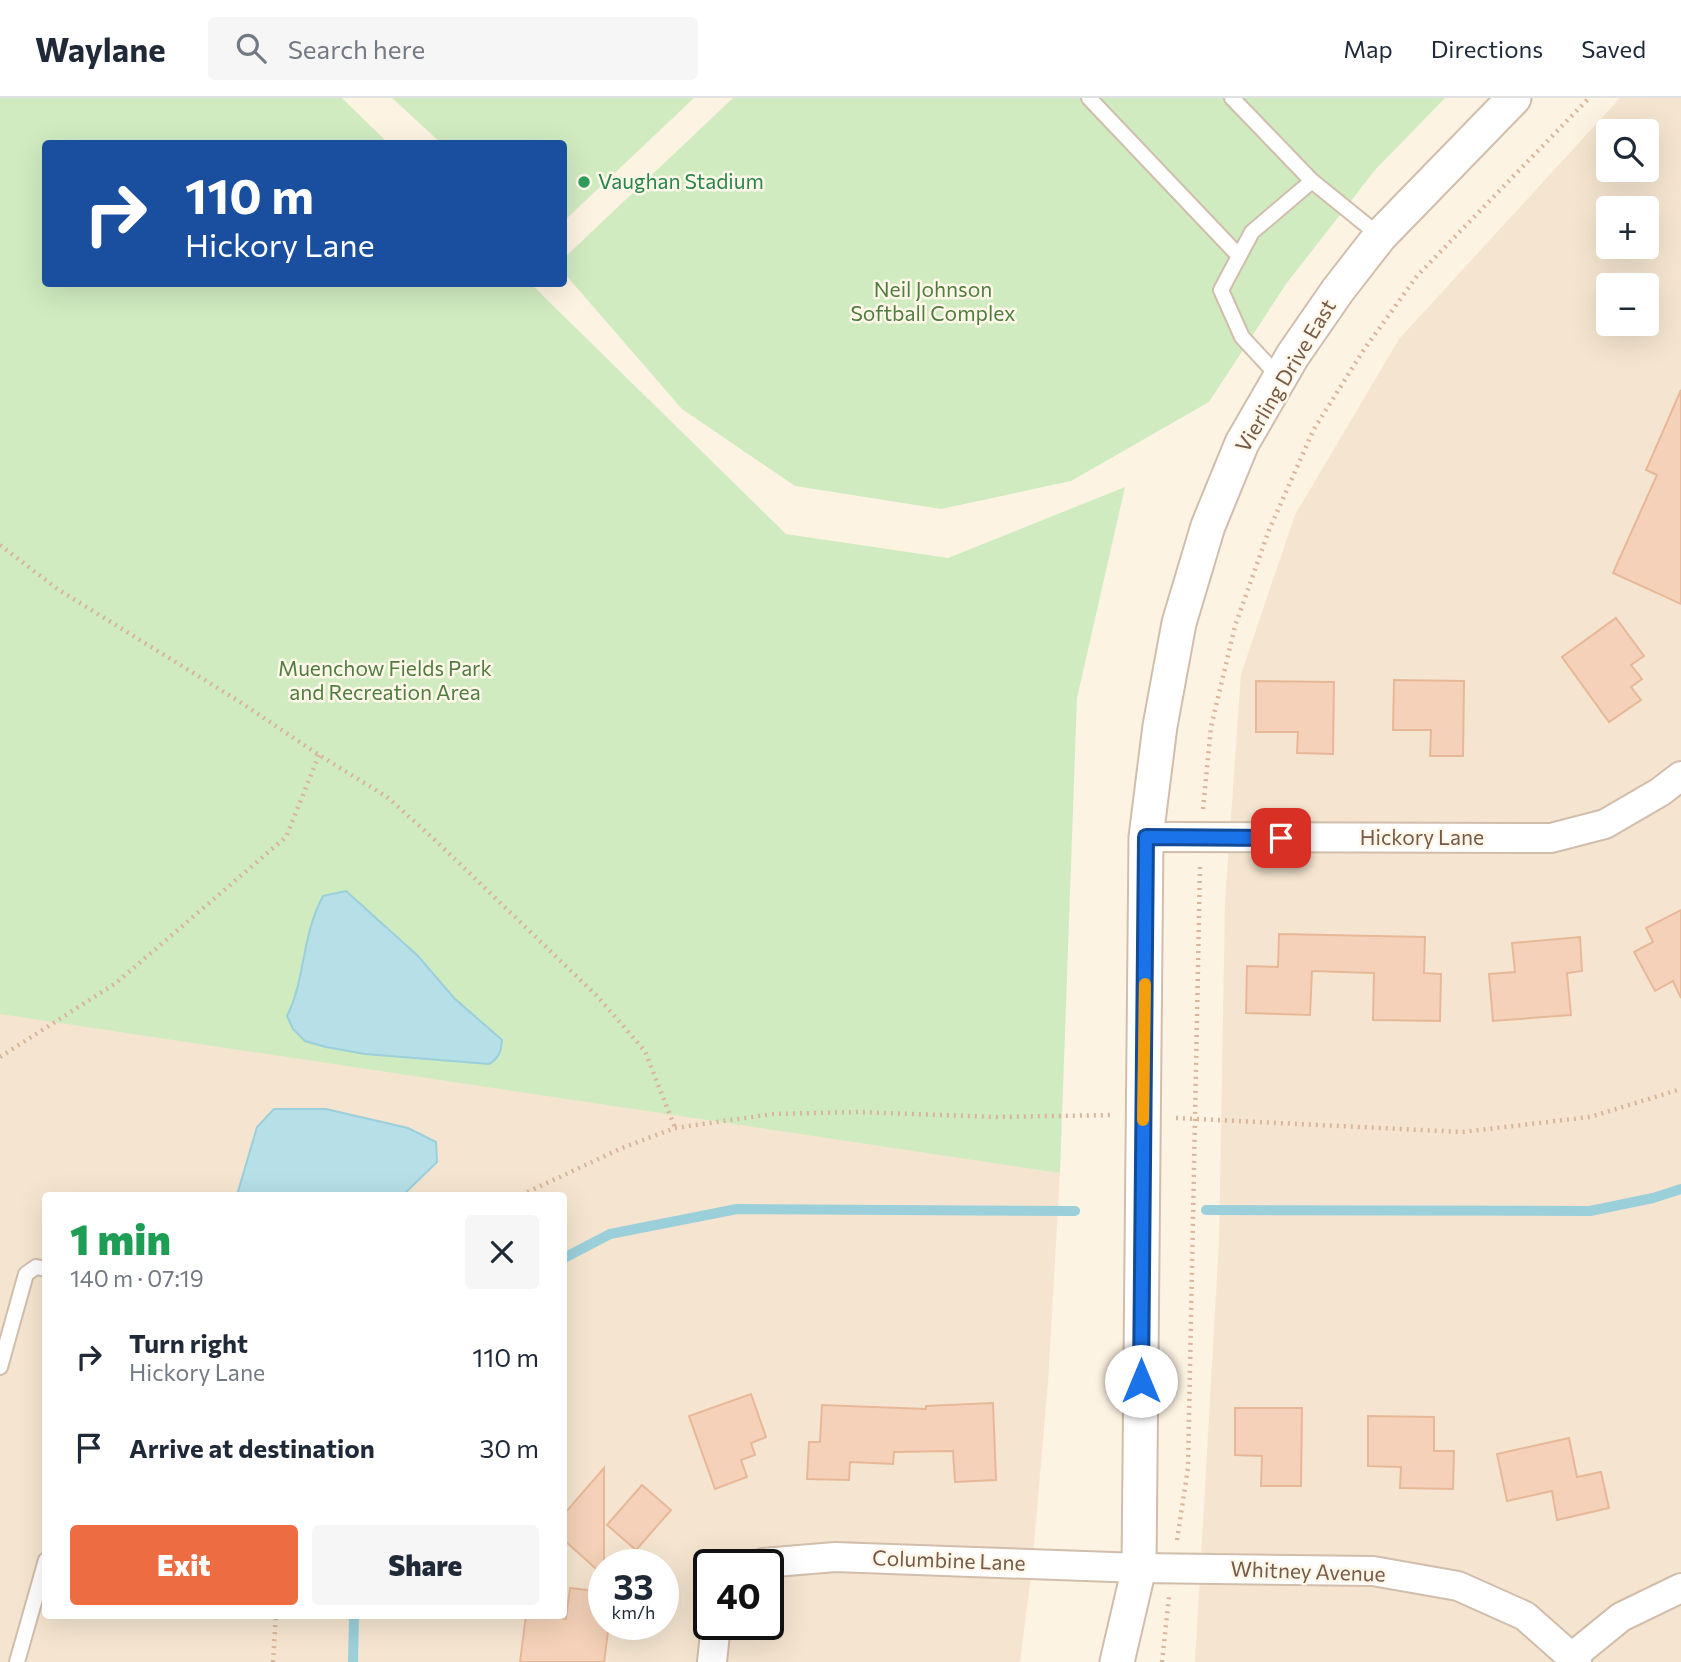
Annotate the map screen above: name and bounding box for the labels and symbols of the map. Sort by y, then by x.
place label: Vaughan Stadium [598,168,764,193]
marker: Vaughan Stadium [576,174,592,190]
park label: Neil Johnson Softball Complex [851,276,1015,325]
street label: Vierling Drive East [1229,294,1340,456]
park label: Muenchow Fields Park and Recreation Area [278,655,492,704]
pin [1251,808,1311,868]
street label: Hickory Lane [1360,824,1484,849]
position arrow [1104,1344,1178,1418]
street label: Columbine Lane [872,1544,1026,1575]
speed limit sign: 40 [693,1549,784,1640]
street label: Whitney Avenue [1230,1555,1386,1586]

